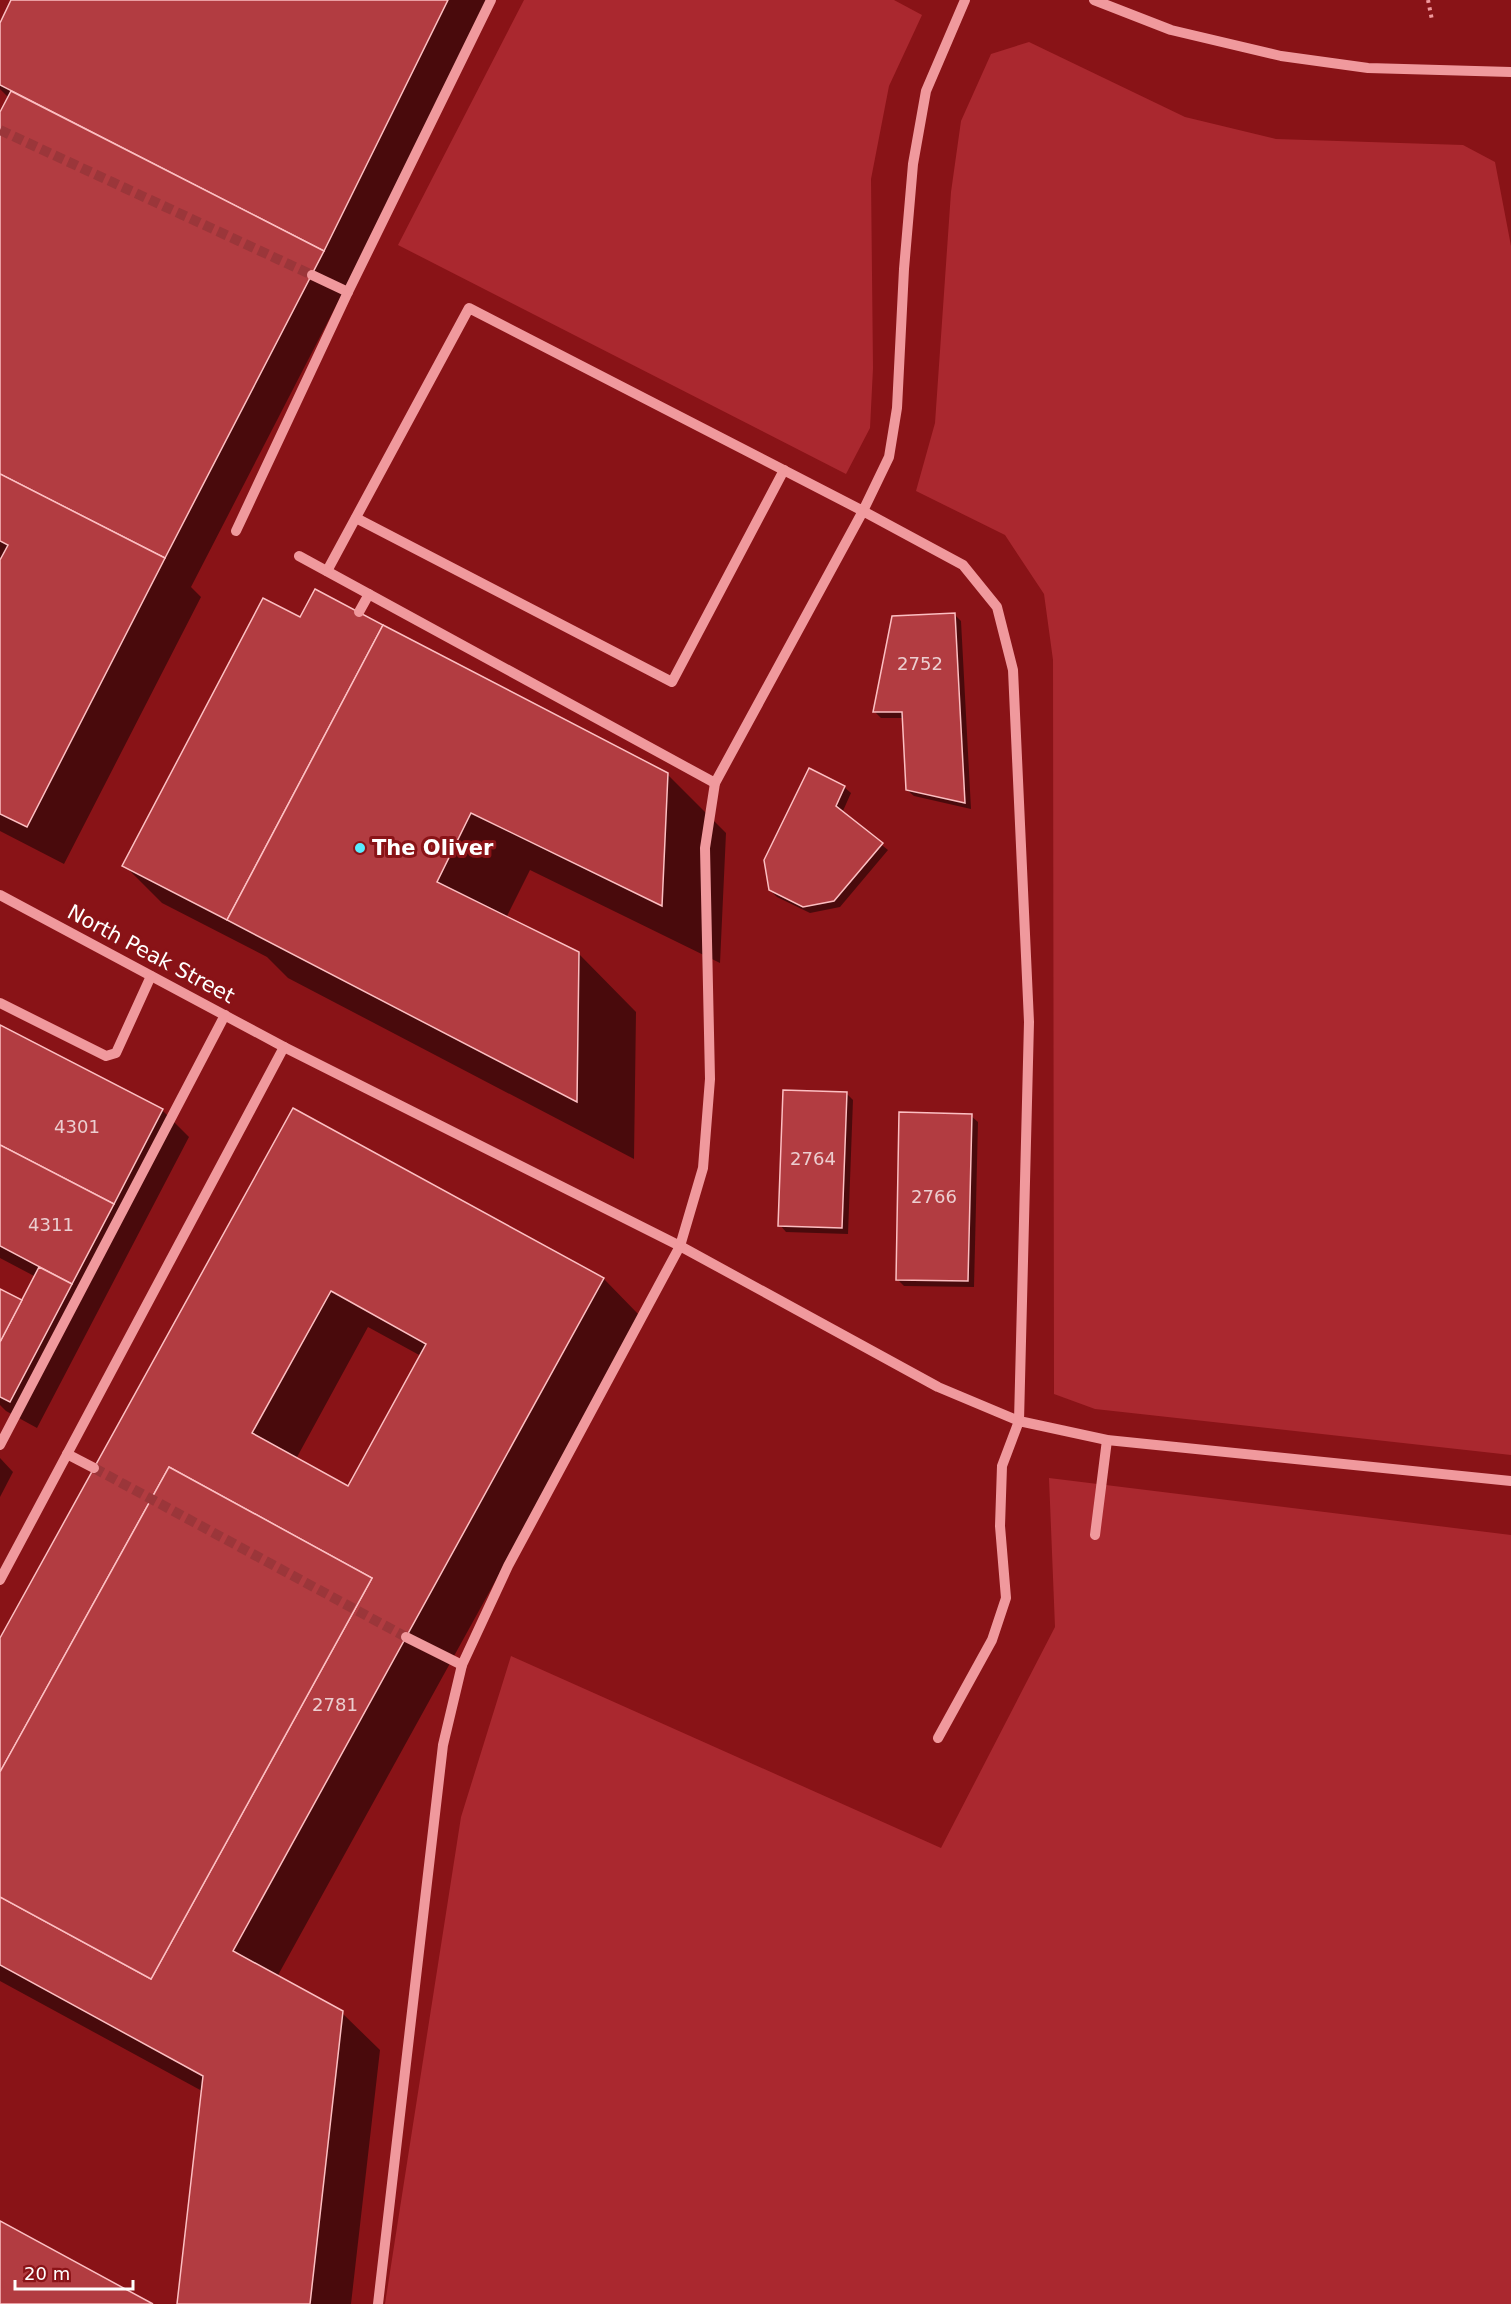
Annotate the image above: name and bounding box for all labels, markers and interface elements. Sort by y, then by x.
house number: 2752 [897,653,943,674]
place label: The Oliver [372,836,494,860]
marker: The Oliver [353,841,367,855]
street label: North Peak Street [63,900,239,1008]
house number: 4301 [54,1116,100,1137]
house number: 2764 [790,1148,836,1169]
house number: 2766 [911,1186,957,1207]
house number: 4311 [28,1214,74,1235]
house number: 2781 [312,1694,358,1715]
scale bar [15,2253,134,2291]
text: 20 m [24,2263,70,2284]

